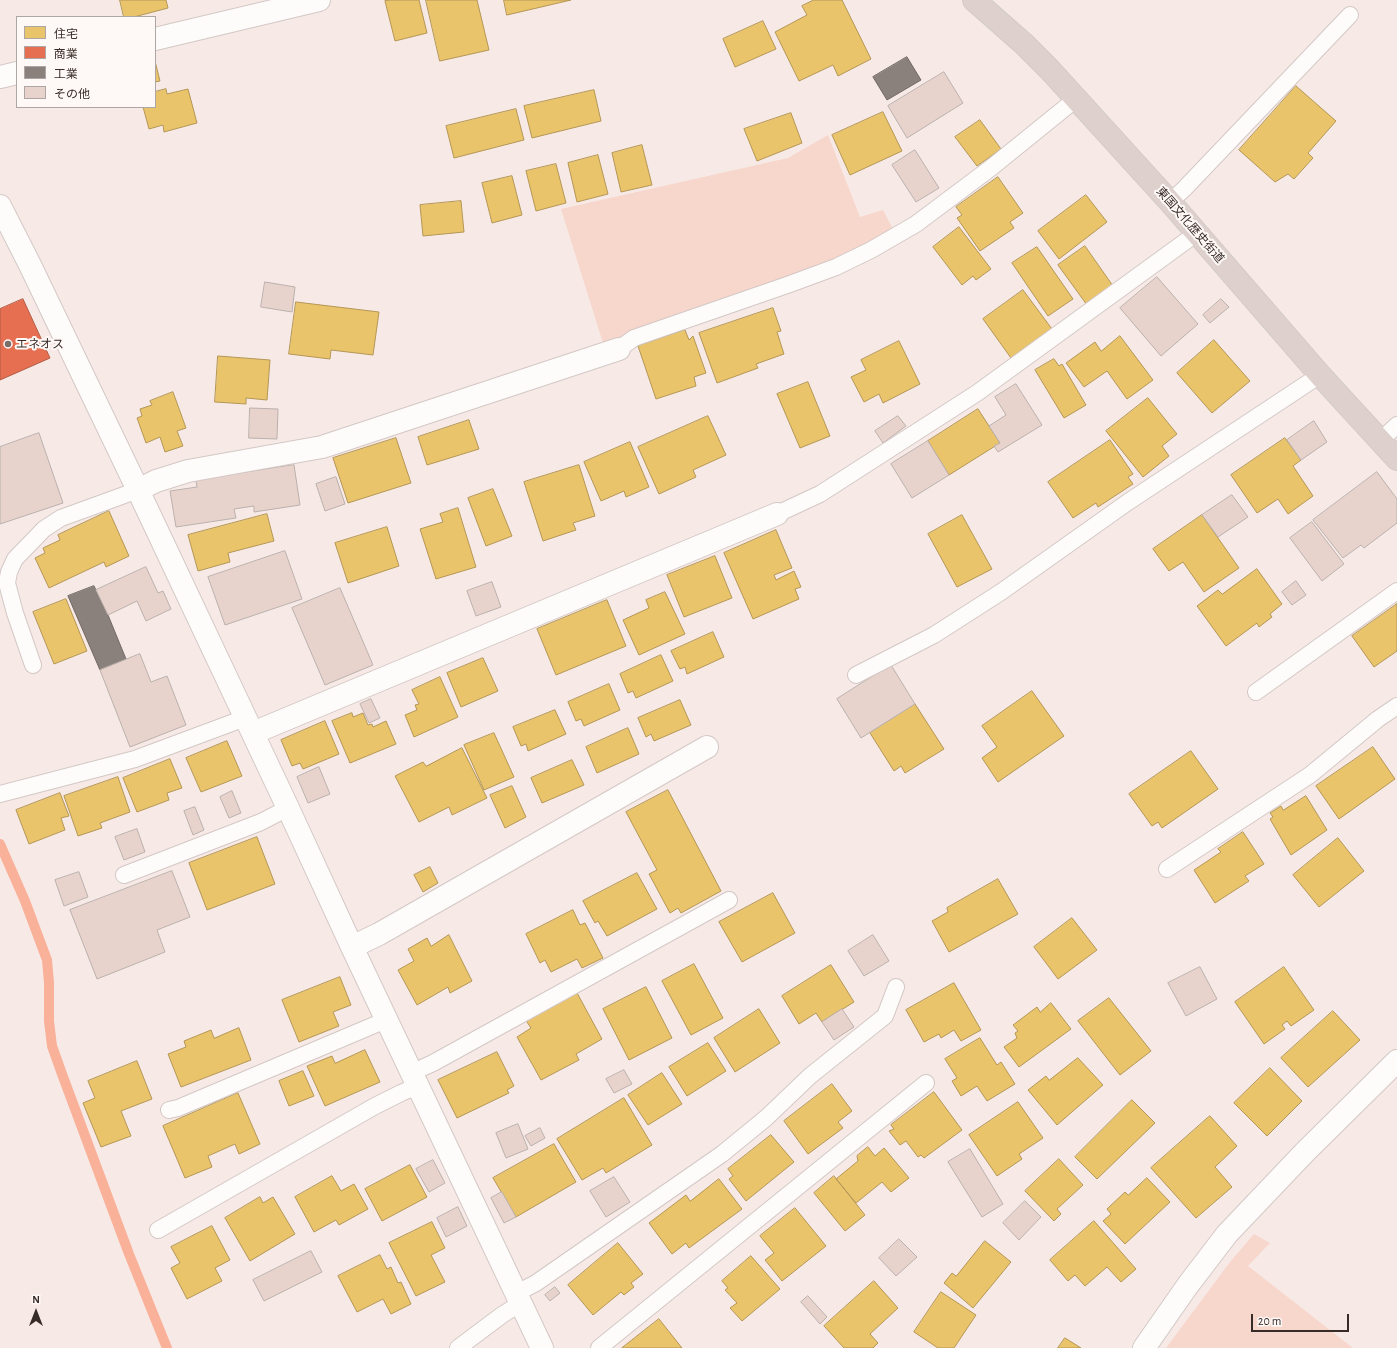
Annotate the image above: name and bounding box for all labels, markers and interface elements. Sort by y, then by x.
legend [16,16,156,108]
text: 住宅 [54,28,78,40]
text: 商業 [54,48,78,60]
text: 工業 [54,68,78,80]
text: その他 [54,88,90,100]
street label: 東国文化歴史街道 [1153,184,1227,266]
place label: エネオス [16,337,64,351]
marker: エネオス [3,339,13,349]
north arrow [16,1292,56,1332]
text: N [32,1294,40,1305]
scale bar [1253,1306,1351,1332]
text: 20 m [1258,1315,1281,1327]

